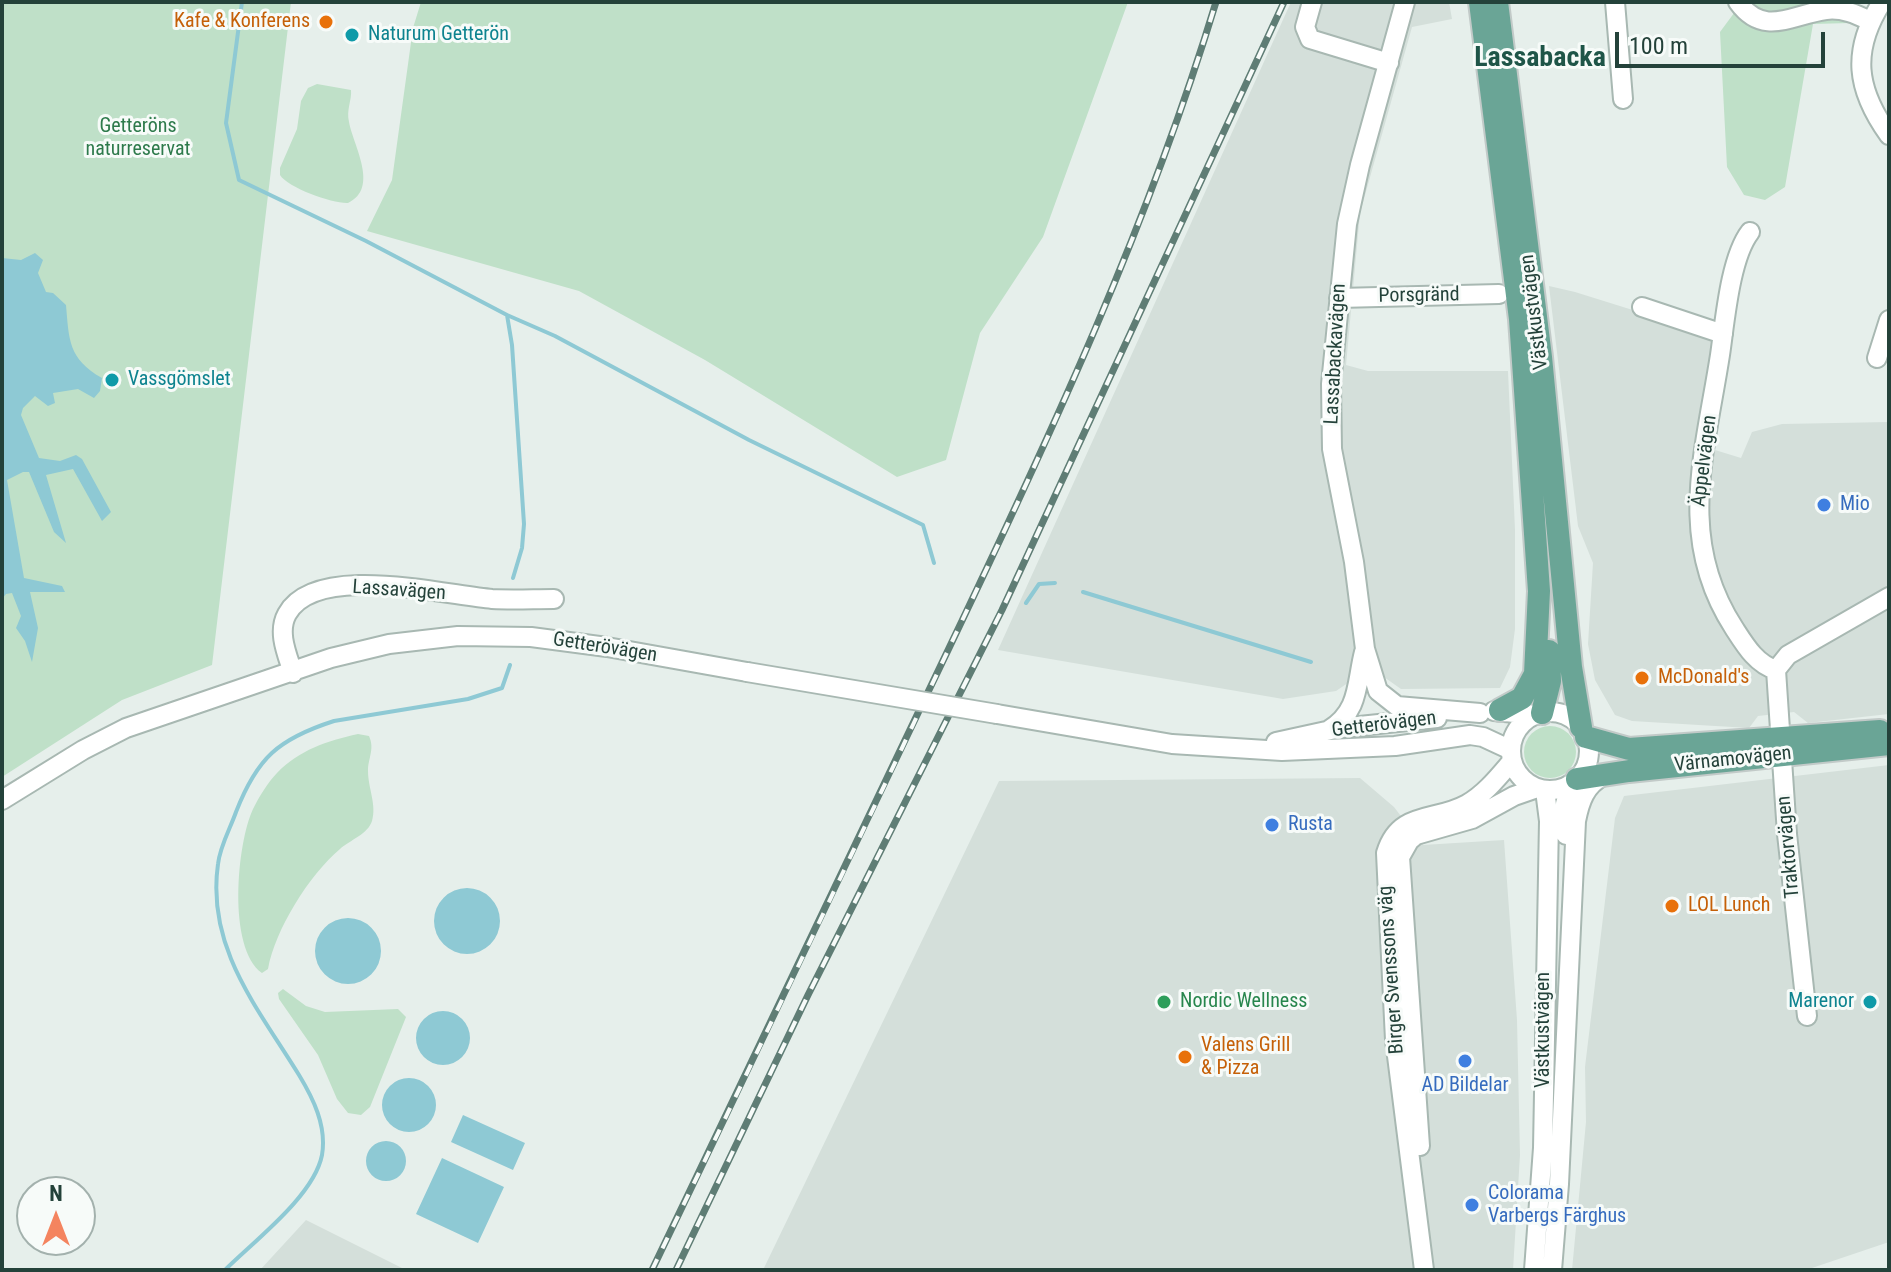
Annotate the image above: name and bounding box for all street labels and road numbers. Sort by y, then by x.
street label: Västkustvägen [1516,253,1554,371]
street label: Lassabackavägen [1320,283,1352,425]
street label: Porsgränd [1378,283,1460,309]
street label: Äppelvägen [1687,414,1723,508]
street label: Lassavägen [351,576,447,606]
street label: Getterövägen [551,628,659,668]
street label: Getterövägen [1330,707,1438,743]
street label: Värnamovägen [1673,742,1793,778]
street label: Traktorvägen [1773,795,1805,899]
street label: Birger Svenssons väg [1374,885,1410,1055]
street label: Västkustvägen [1532,972,1556,1088]

